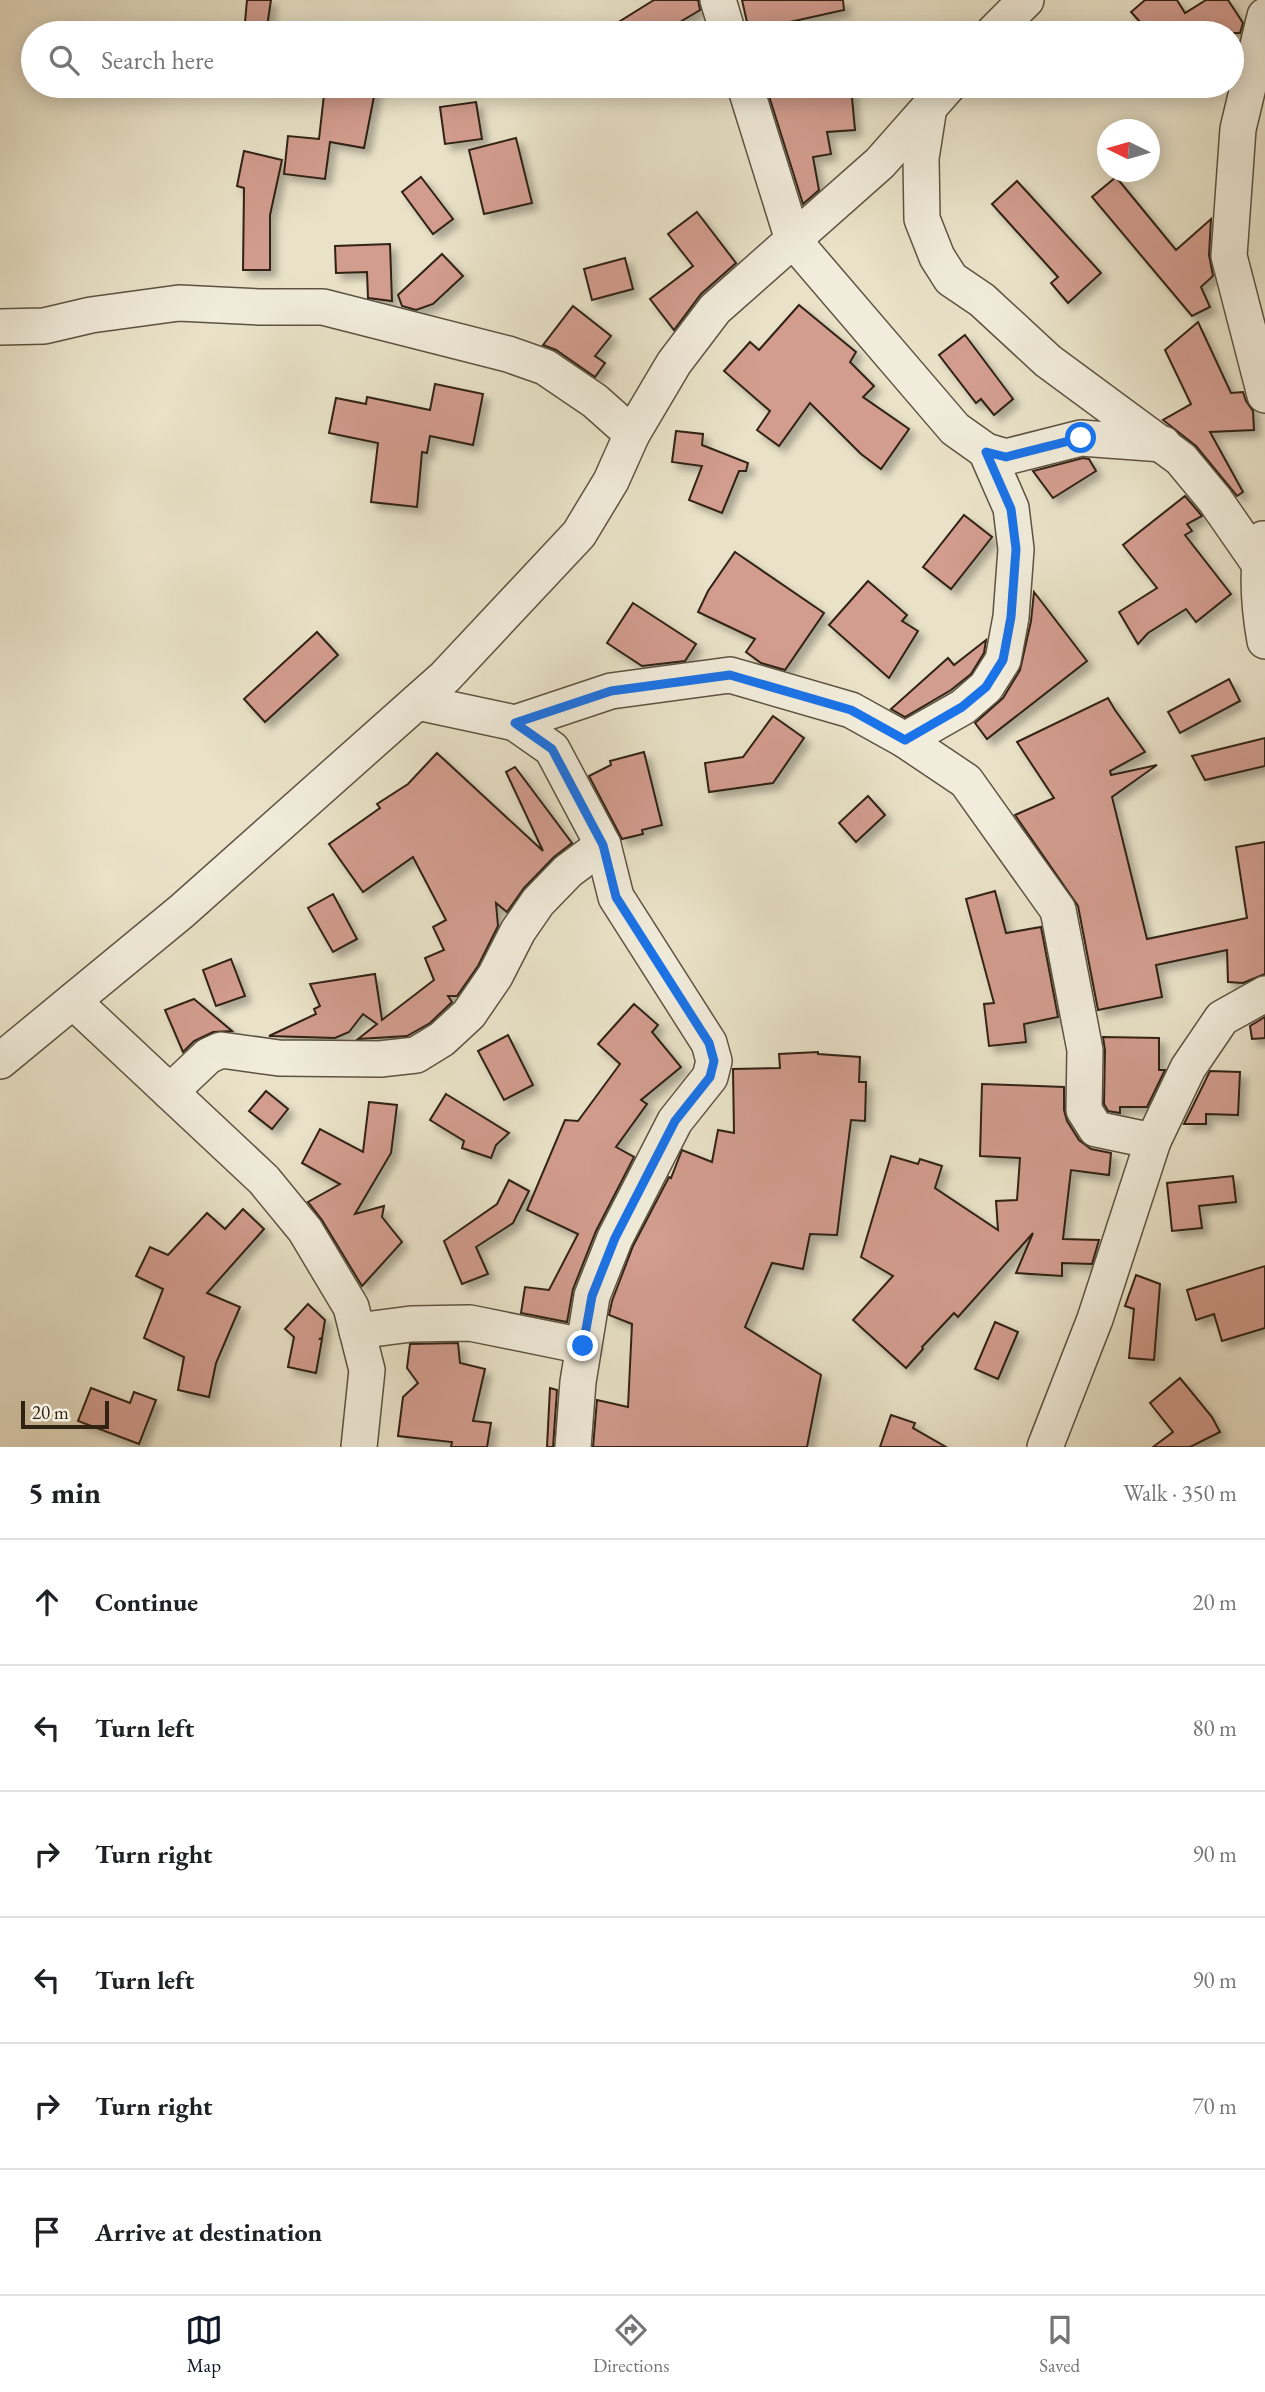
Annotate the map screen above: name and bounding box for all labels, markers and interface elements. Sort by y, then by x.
search box [21,21,1244,98]
icon: search [45,41,83,79]
text: Search here [101,43,214,77]
north arrow [1097,119,1160,182]
route start [1065,422,1096,453]
route end [567,1330,598,1361]
scale bar [21,1398,108,1430]
text: 20 m [32,1400,69,1425]
text: 5 min [28,1473,101,1512]
text: Walk · 350 m [1123,1478,1237,1508]
icon: ahead [28,1583,66,1621]
text: Continue [95,1585,198,1619]
text: 20 m [1192,1587,1237,1617]
icon: left [28,1709,66,1747]
text: Turn left [95,1711,194,1745]
text: 80 m [1192,1713,1237,1743]
icon: right [28,1835,66,1873]
text: Turn right [95,1837,213,1871]
text: 90 m [1192,1839,1237,1869]
icon: left [28,1961,66,1999]
text: Turn left [95,1963,194,1997]
text: 90 m [1192,1965,1237,1995]
icon: right [28,2087,66,2125]
text: Turn right [95,2089,213,2123]
text: 70 m [1192,2091,1237,2121]
icon: arrive [28,2213,66,2251]
text: Arrive at destination [95,2215,322,2249]
tab: Map [185,2311,223,2378]
tab: Directions [593,2311,669,2378]
tab: Saved [1039,2311,1080,2378]

